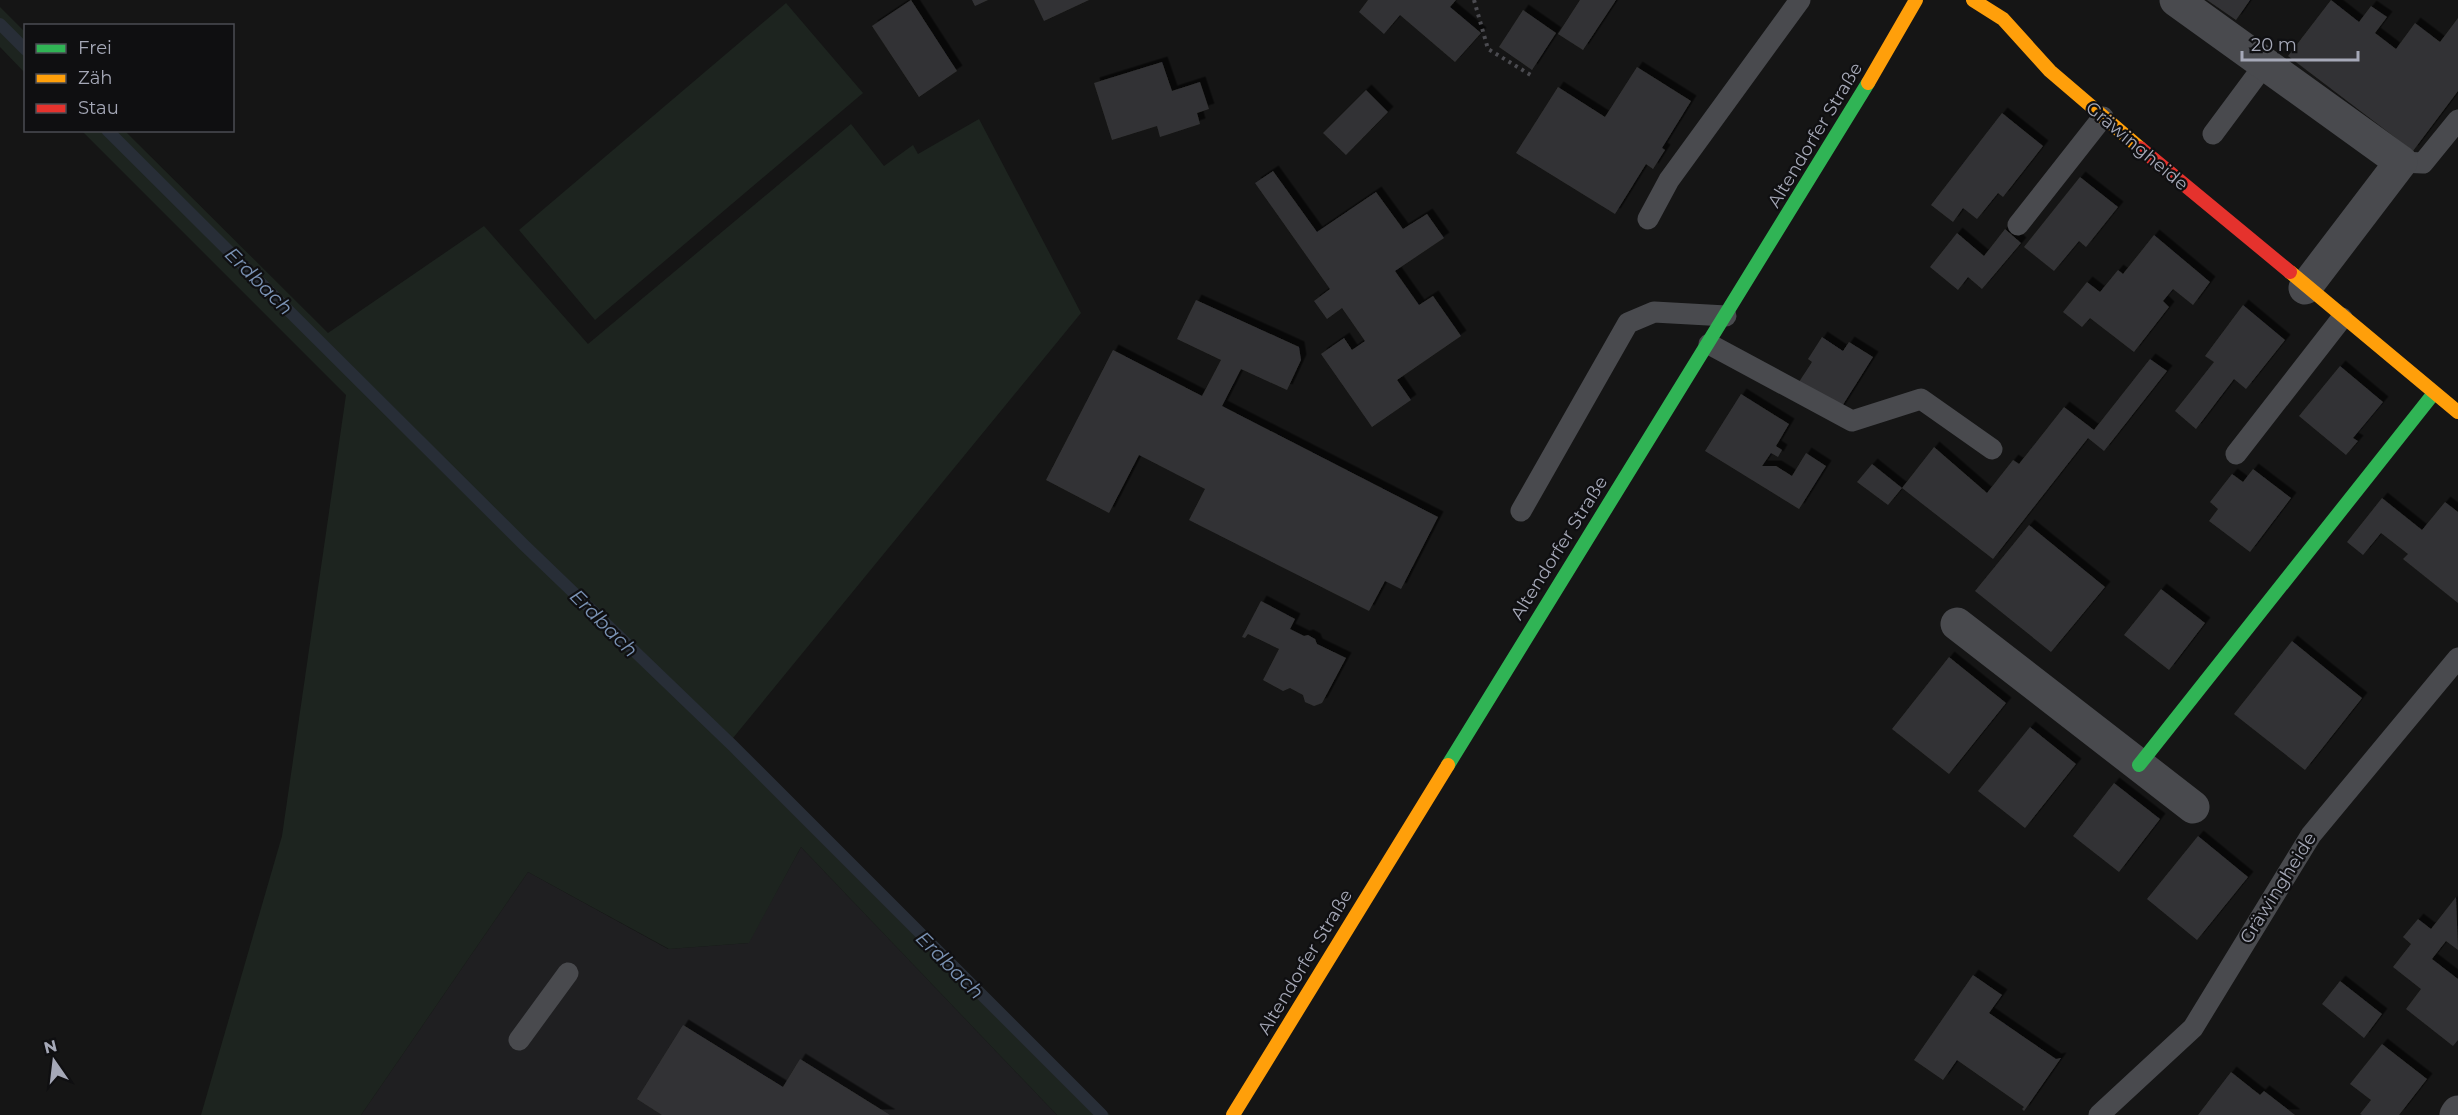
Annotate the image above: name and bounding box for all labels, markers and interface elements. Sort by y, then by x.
legend [24,24,234,132]
scale bar [2242,24,2358,62]
text: 20 m [2251,34,2297,56]
text: Frei [78,37,112,59]
street label: Altendorfer Straße [1763,58,1867,212]
text: Zäh [78,67,113,89]
text: Stau [78,97,119,119]
street label: Gräwingheide [2081,97,2193,195]
water label: Erdbach [220,242,298,320]
street label: Altendorfer Straße [1506,472,1612,624]
water label: Erdbach [565,584,643,662]
street label: Gräwingheide [2235,828,2321,948]
street label: Altendorfer Straße [1253,885,1357,1039]
water label: Erdbach [911,926,989,1004]
north arrow [24,1031,84,1091]
text: N [42,1036,59,1058]

